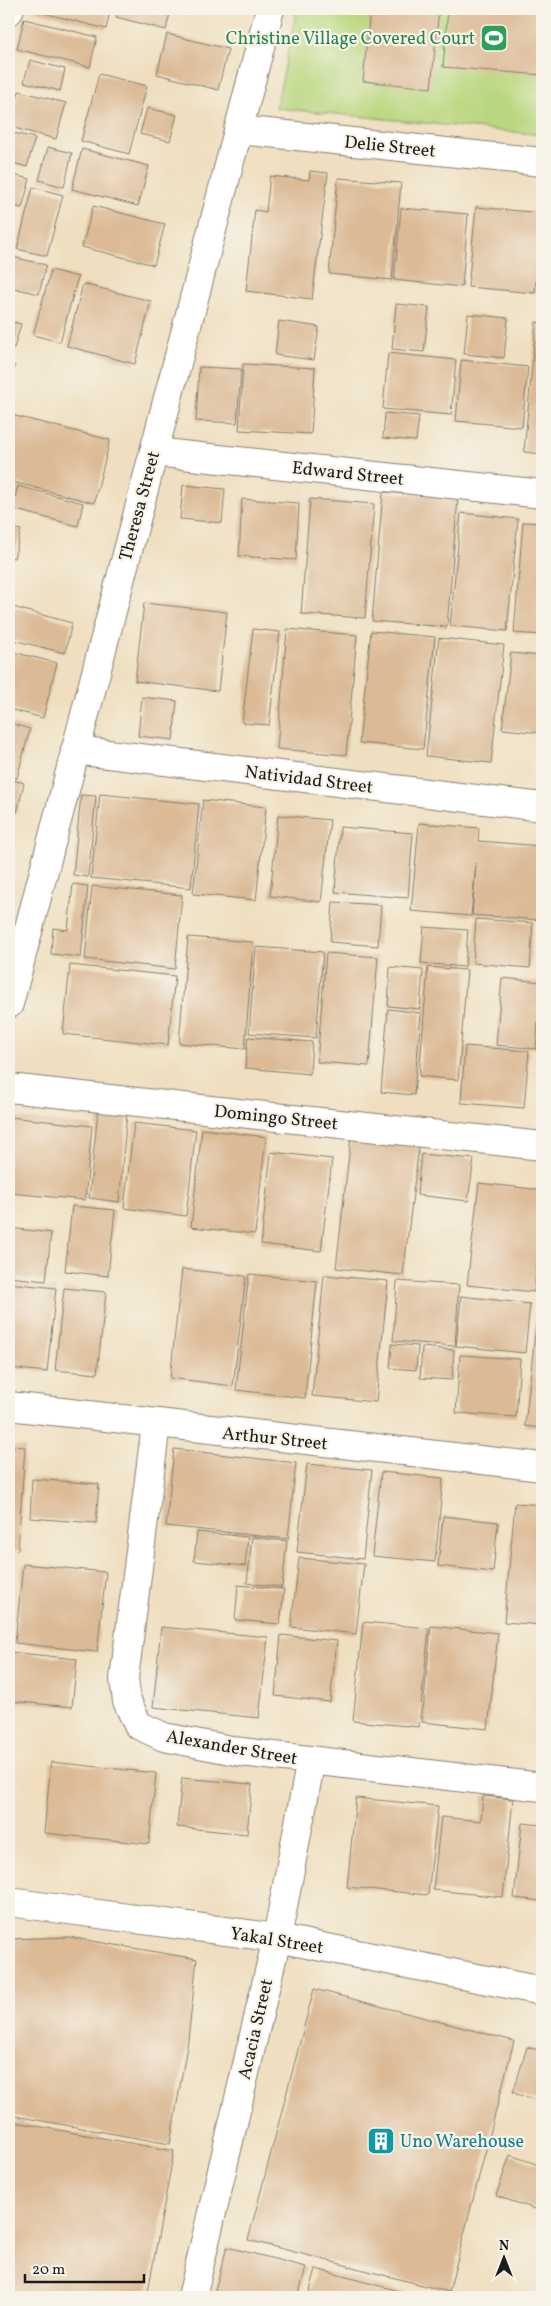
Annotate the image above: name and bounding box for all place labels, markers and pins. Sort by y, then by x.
sports icon: Christine Village Covered Court [479,23,509,53]
place label: Christine Village Covered Court [226,27,475,52]
building icon: Uno Warehouse [366,2126,396,2156]
place label: Uno Warehouse [400,2130,524,2155]

